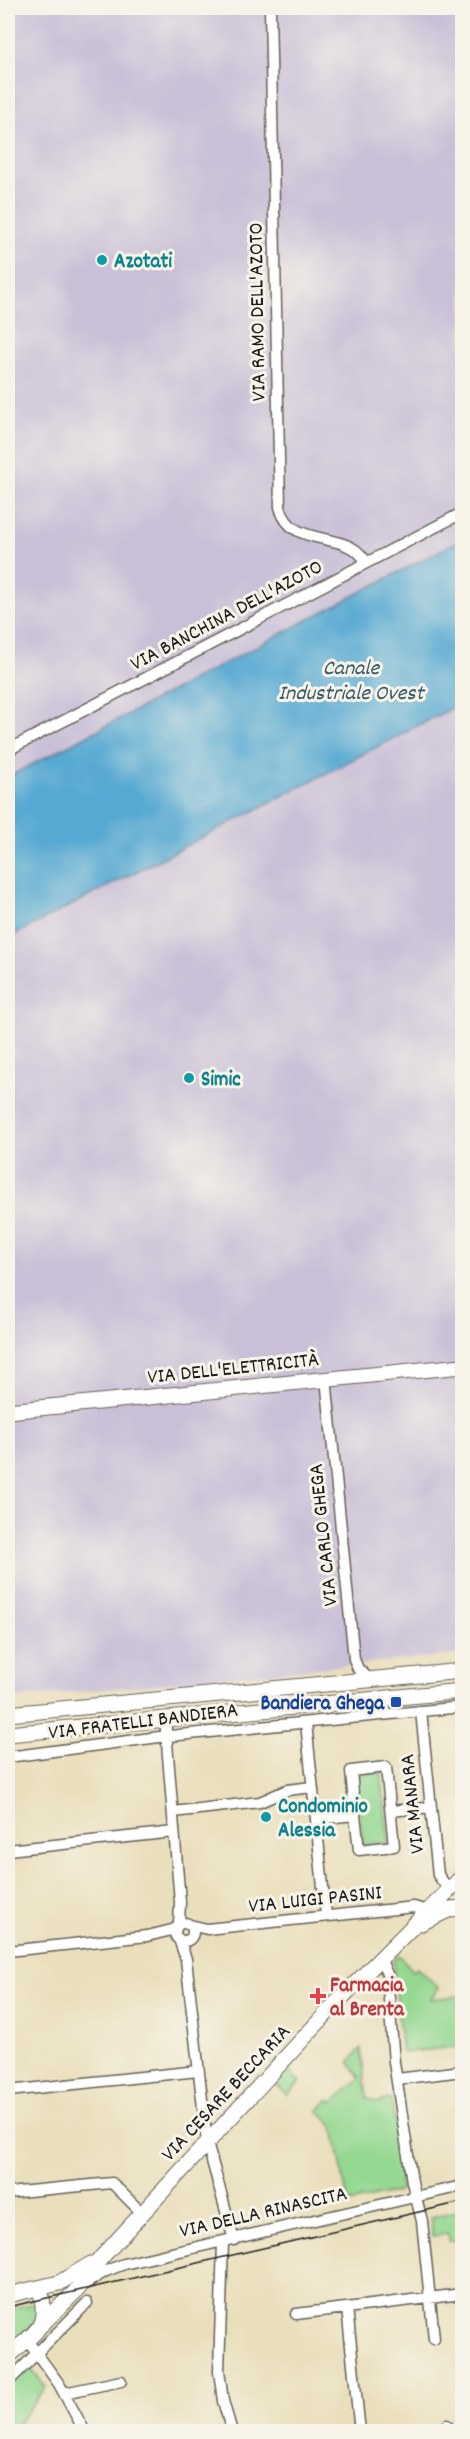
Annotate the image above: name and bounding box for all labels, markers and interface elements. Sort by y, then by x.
street label: VIA RAMO DELL'AZOTO [242,222,276,402]
place label: Azotati [114,248,172,278]
marker: Azotati [95,253,109,267]
street label: VIA BANCHINA DELL'AZOTO [126,553,329,680]
water label: Canale Industriale Ovest [278,654,426,710]
place label: Simic [201,1066,241,1096]
marker: Simic [182,1071,196,1085]
street label: VIA DELL'ELETTRICITÀ [146,1346,321,1394]
street label: VIA CARLO GHEGA [303,1462,347,1608]
place label: Bandiera Ghega [261,1690,385,1720]
marker: Bandiera Ghega [389,1695,403,1709]
street label: VIA FRATELLI BANDIERA [47,1696,240,1749]
street label: VIA MANARA [394,1752,434,1855]
place label: Condominio Alessia [278,1793,368,1847]
marker: Condominio Alessia [259,1810,273,1824]
street label: VIA LUIGI PASINI [247,1879,384,1923]
place label: Farmacia al Brenta [330,1972,405,2026]
marker: Farmacia al Brenta [311,1989,325,2003]
street label: VIA CESARE BECCARIA [156,2019,299,2169]
street label: VIA DELLA RINASCITA [177,2180,351,2248]

